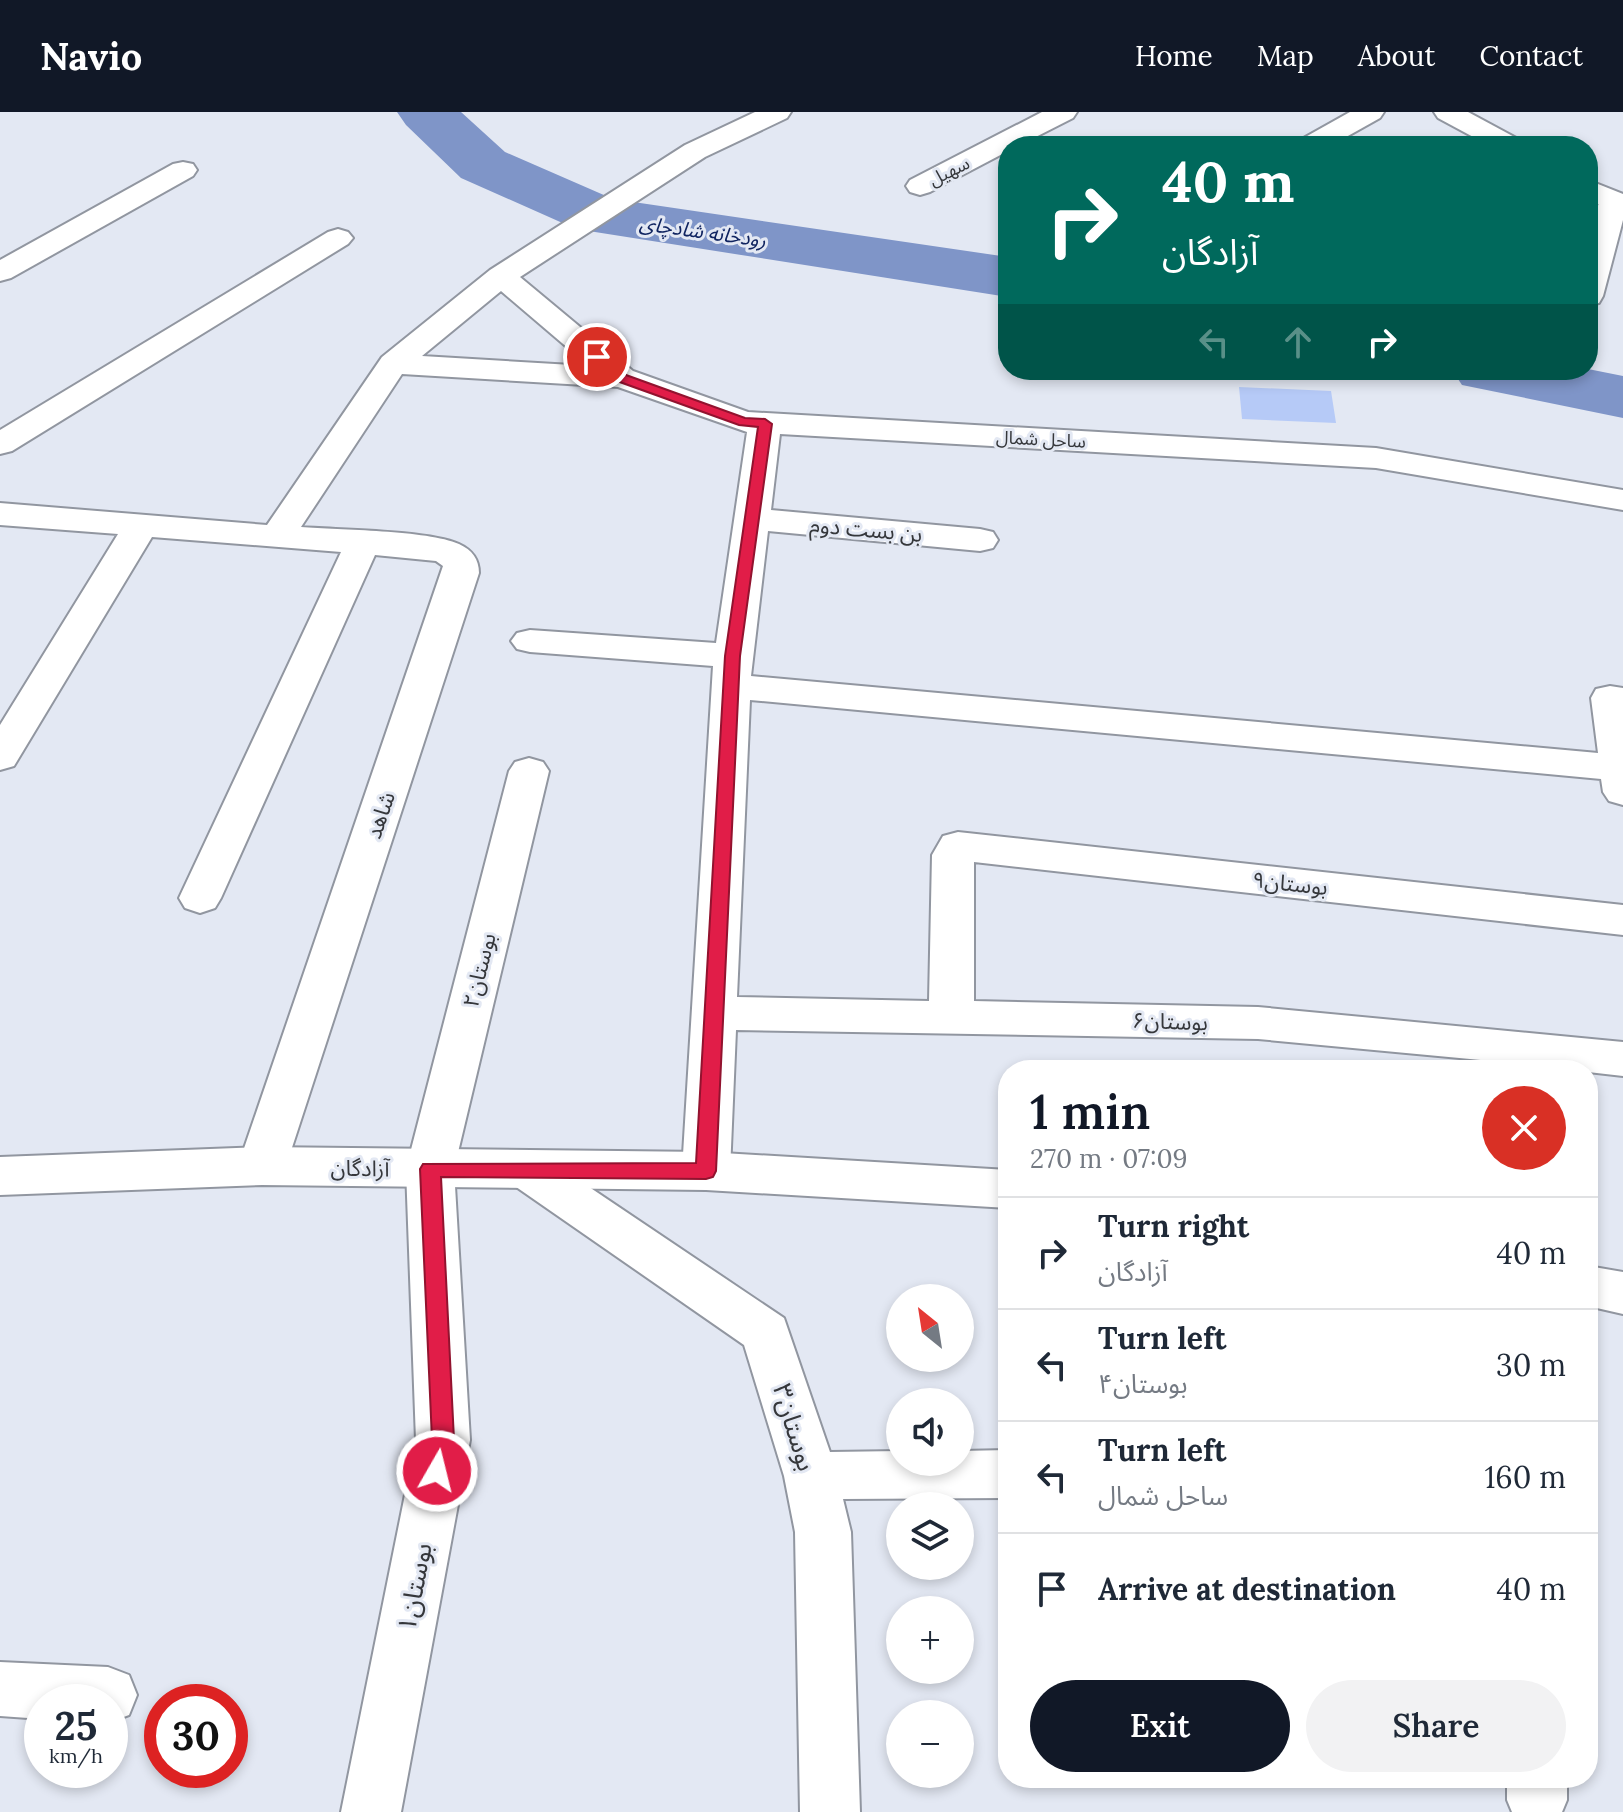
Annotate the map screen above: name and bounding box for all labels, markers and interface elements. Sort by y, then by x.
text: Navio [40,32,142,80]
text: Home [1135,38,1213,74]
text: Map [1257,38,1314,74]
text: About [1358,38,1435,74]
text: Contact [1479,38,1583,74]
text: 40 m [1162,146,1295,217]
street label: سهیل [925,151,973,191]
icon: right [1030,168,1134,272]
water label: رودخانه شادچای [638,210,768,253]
text: آزادگان [1162,229,1258,275]
icon: left [1192,320,1236,364]
icon: ahead [1276,320,1320,364]
icon: right [1360,320,1404,364]
pin [563,323,631,391]
icon: arrive [575,335,619,379]
street label: ساحل شمال [995,425,1087,453]
street label: بن بست دوم [808,510,924,551]
street label: شاهد [359,788,401,842]
street label: بوستان۹ [1251,865,1329,901]
street label: بوستان۲ [456,930,502,1010]
street label: بوستان۶ [1132,1006,1208,1036]
text: 1 min [1030,1081,1150,1142]
button: close [1482,1086,1566,1170]
text: 270 m · 07:09 [1030,1142,1188,1175]
street label: آزادگان [330,1153,391,1183]
text: Turn right [1098,1207,1249,1245]
icon: right [1030,1231,1074,1275]
text: 40 m [1496,1234,1566,1272]
text: آزادگان [1098,1255,1168,1288]
north arrow [886,1284,974,1372]
map controls [886,1284,974,1788]
text: Turn left [1098,1319,1226,1357]
icon: left [1030,1343,1074,1387]
text: 30 m [1496,1346,1566,1384]
text: بوستان۴ [1098,1367,1188,1400]
street label: بوستان۳ [766,1379,824,1475]
button: sound [886,1388,974,1476]
position arrow [395,1429,479,1513]
text: Turn left [1098,1431,1226,1469]
icon: left [1030,1455,1074,1499]
text: 160 m [1484,1458,1566,1496]
text: ساحل شمال [1098,1479,1228,1512]
button: layers [886,1492,974,1580]
street label: بوستان۱ [389,1540,439,1634]
icon: arrive [1030,1567,1074,1611]
text: Arrive at destination [1098,1570,1396,1608]
text: 40 m [1496,1570,1566,1608]
button: + [886,1596,974,1684]
button: Exit [1030,1680,1290,1772]
button: Share [1306,1680,1566,1772]
speed limit sign: 30 [144,1684,248,1788]
text: 25 [55,1700,97,1751]
button: − [886,1700,974,1788]
text: km/h [49,1743,103,1768]

